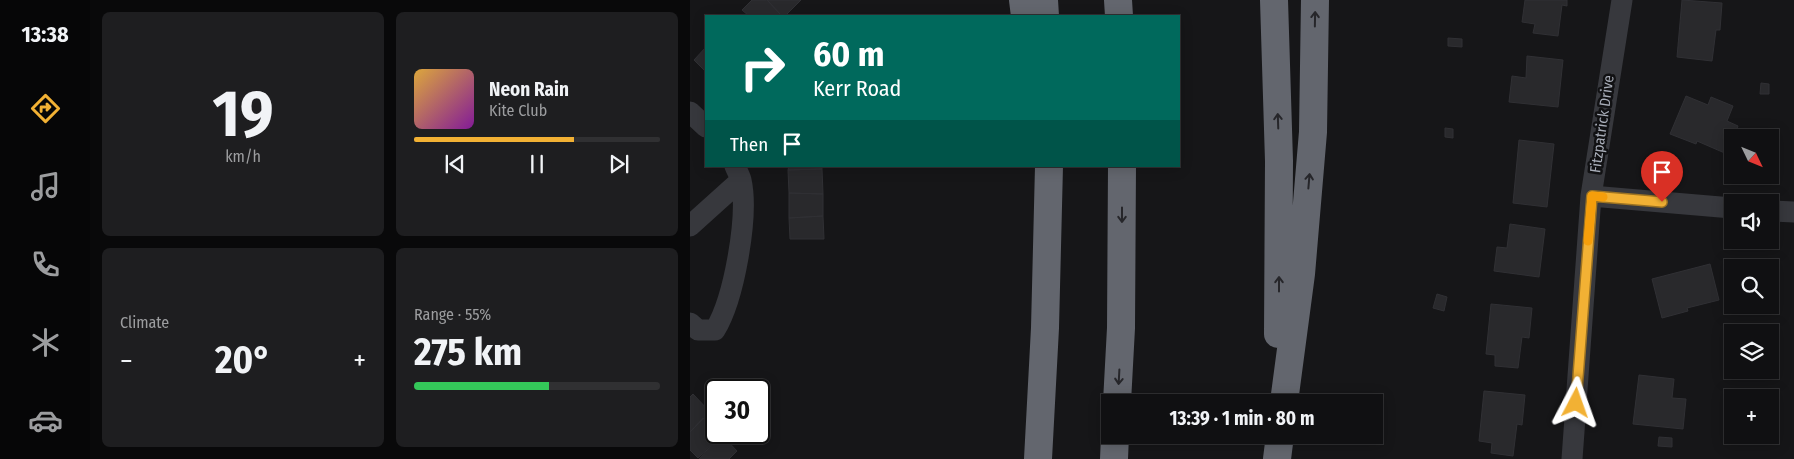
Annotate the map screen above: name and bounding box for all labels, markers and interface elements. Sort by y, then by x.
one-way arrow [1310,11,1320,28]
text: 13:38 [21,21,69,48]
text: 60 m [813,33,884,75]
icon: right [730,35,795,100]
street label: Fitzpatrick Drive [1586,74,1618,174]
text: 19 [212,75,274,153]
text: Kerr Road [813,75,901,102]
text: Neon Rain [489,78,569,101]
icon: directions [28,91,63,126]
text: Kite Club [489,101,547,120]
one-way arrow [1273,114,1283,130]
north arrow [1724,129,1779,184]
map controls [1724,129,1779,444]
icon: arrive [778,130,806,158]
text: Then [730,133,768,156]
text: km/h [225,147,261,166]
icon: previous [441,150,469,178]
icon: pause [523,150,551,178]
icon: next [605,150,633,178]
pin [1641,151,1683,202]
icon: arrive [1648,158,1676,186]
icon: music [28,169,63,204]
one-way arrow [1304,174,1314,190]
button: sound [1724,194,1779,249]
one-way arrow [1117,206,1127,223]
icon: phone [28,247,63,282]
button: search [1724,259,1779,314]
one-way arrow [1274,276,1284,292]
text: Range · 55% [414,305,491,324]
text: Climate [120,313,169,332]
button: layers [1724,324,1779,379]
icon: climate [28,325,63,360]
text: 275 km [414,329,522,375]
text: 20° [215,337,271,383]
text: − [120,344,133,377]
text: + [353,344,366,377]
one-way arrow [1114,369,1123,385]
position arrow [1549,376,1601,428]
speed limit sign: 30 [705,379,770,444]
button: + [1724,389,1779,444]
icon: car [28,403,63,438]
text: 13:39 · 1 min · 80 m [1169,407,1315,430]

